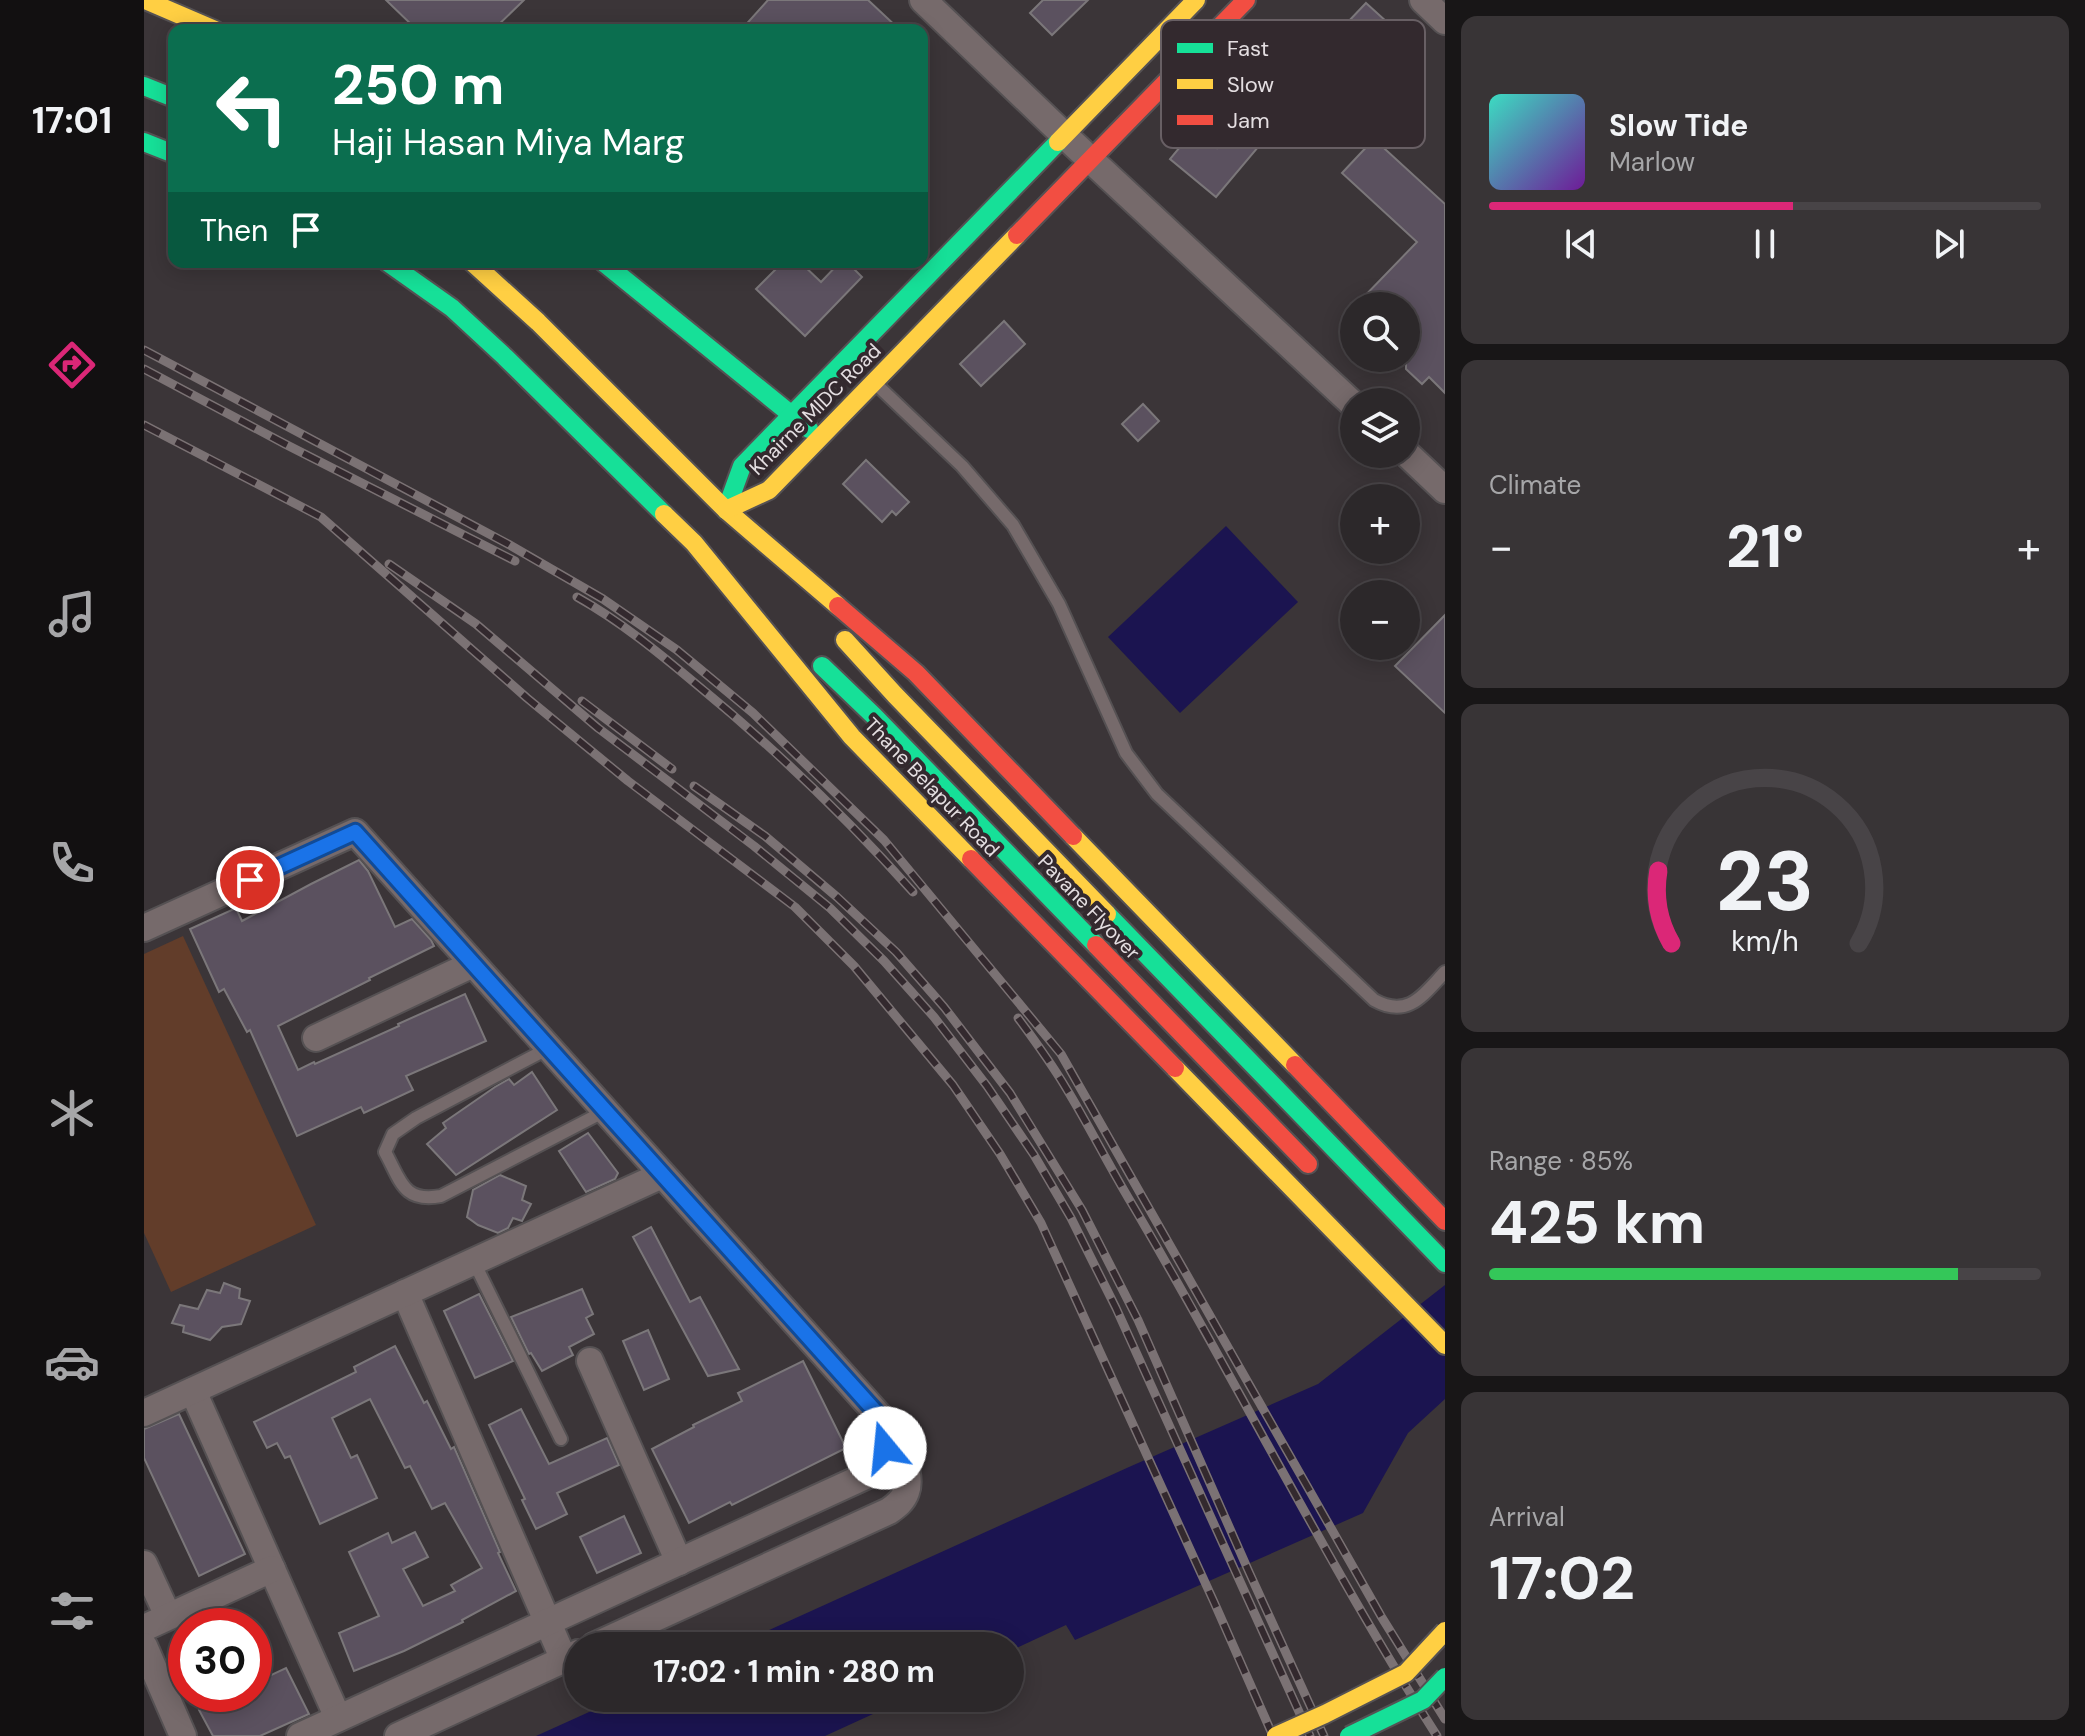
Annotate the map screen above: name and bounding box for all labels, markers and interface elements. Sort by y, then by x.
legend [1161,20,1425,148]
text: Fast [1227,34,1269,63]
text: 250 m [332,48,504,121]
icon: left [200,56,304,160]
text: Slow [1227,70,1274,99]
text: 17:01 [32,97,112,144]
text: Jam [1227,106,1270,135]
text: Slow Tide [1609,106,1748,145]
text: Haji Hasan Miya Marg [332,119,685,166]
text: Marlow [1609,145,1695,179]
icon: arrive [284,208,328,252]
text: Then [200,211,268,250]
icon: previous [1559,222,1603,266]
icon: pause [1743,222,1787,266]
icon: next [1927,222,1971,266]
map controls [1340,292,1420,660]
button: search [1340,292,1420,372]
icon: directions [44,337,100,393]
street label: Khairne MIDC Road [744,338,886,480]
button: layers [1340,388,1420,468]
text: Climate [1489,468,1581,502]
button: + [1340,484,1420,564]
text: 21° [1726,507,1804,586]
text: − [1489,518,1513,576]
text: + [2017,518,2041,576]
button: − [1340,580,1420,660]
icon: music [44,586,100,642]
street label: Thane Belapur Road [859,712,1005,862]
text: 23 [1716,827,1814,936]
icon: phone [44,835,100,891]
pin [216,846,284,914]
street label: Pavane Flyover [1032,849,1146,965]
icon: arrive [228,858,272,902]
text: km/h [1731,923,1799,960]
icon: climate [44,1085,100,1141]
text: Range · 85% [1489,1144,1633,1178]
text: 425 km [1489,1183,1705,1262]
icon: car [44,1334,100,1390]
position arrow [843,1406,927,1490]
text: Arrival [1489,1500,1565,1534]
text: 17:02 [1489,1539,1635,1618]
icon: filters [44,1583,100,1639]
speed limit sign: 30 [168,1608,272,1712]
text: 17:02 · 1 min · 280 m [653,1652,935,1691]

